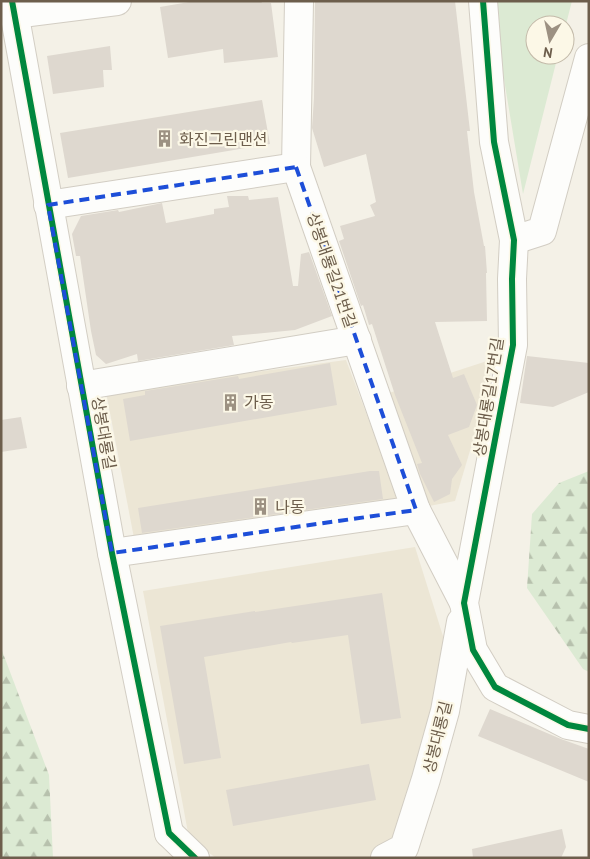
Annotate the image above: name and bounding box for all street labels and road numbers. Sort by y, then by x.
street label: 상봉대룡길21번길 [303,210,361,330]
street label: 상봉대룡길17번길 [469,336,507,458]
street label: 상봉대룡길 [88,395,120,471]
street label: 상봉대룡길 [418,699,456,775]

